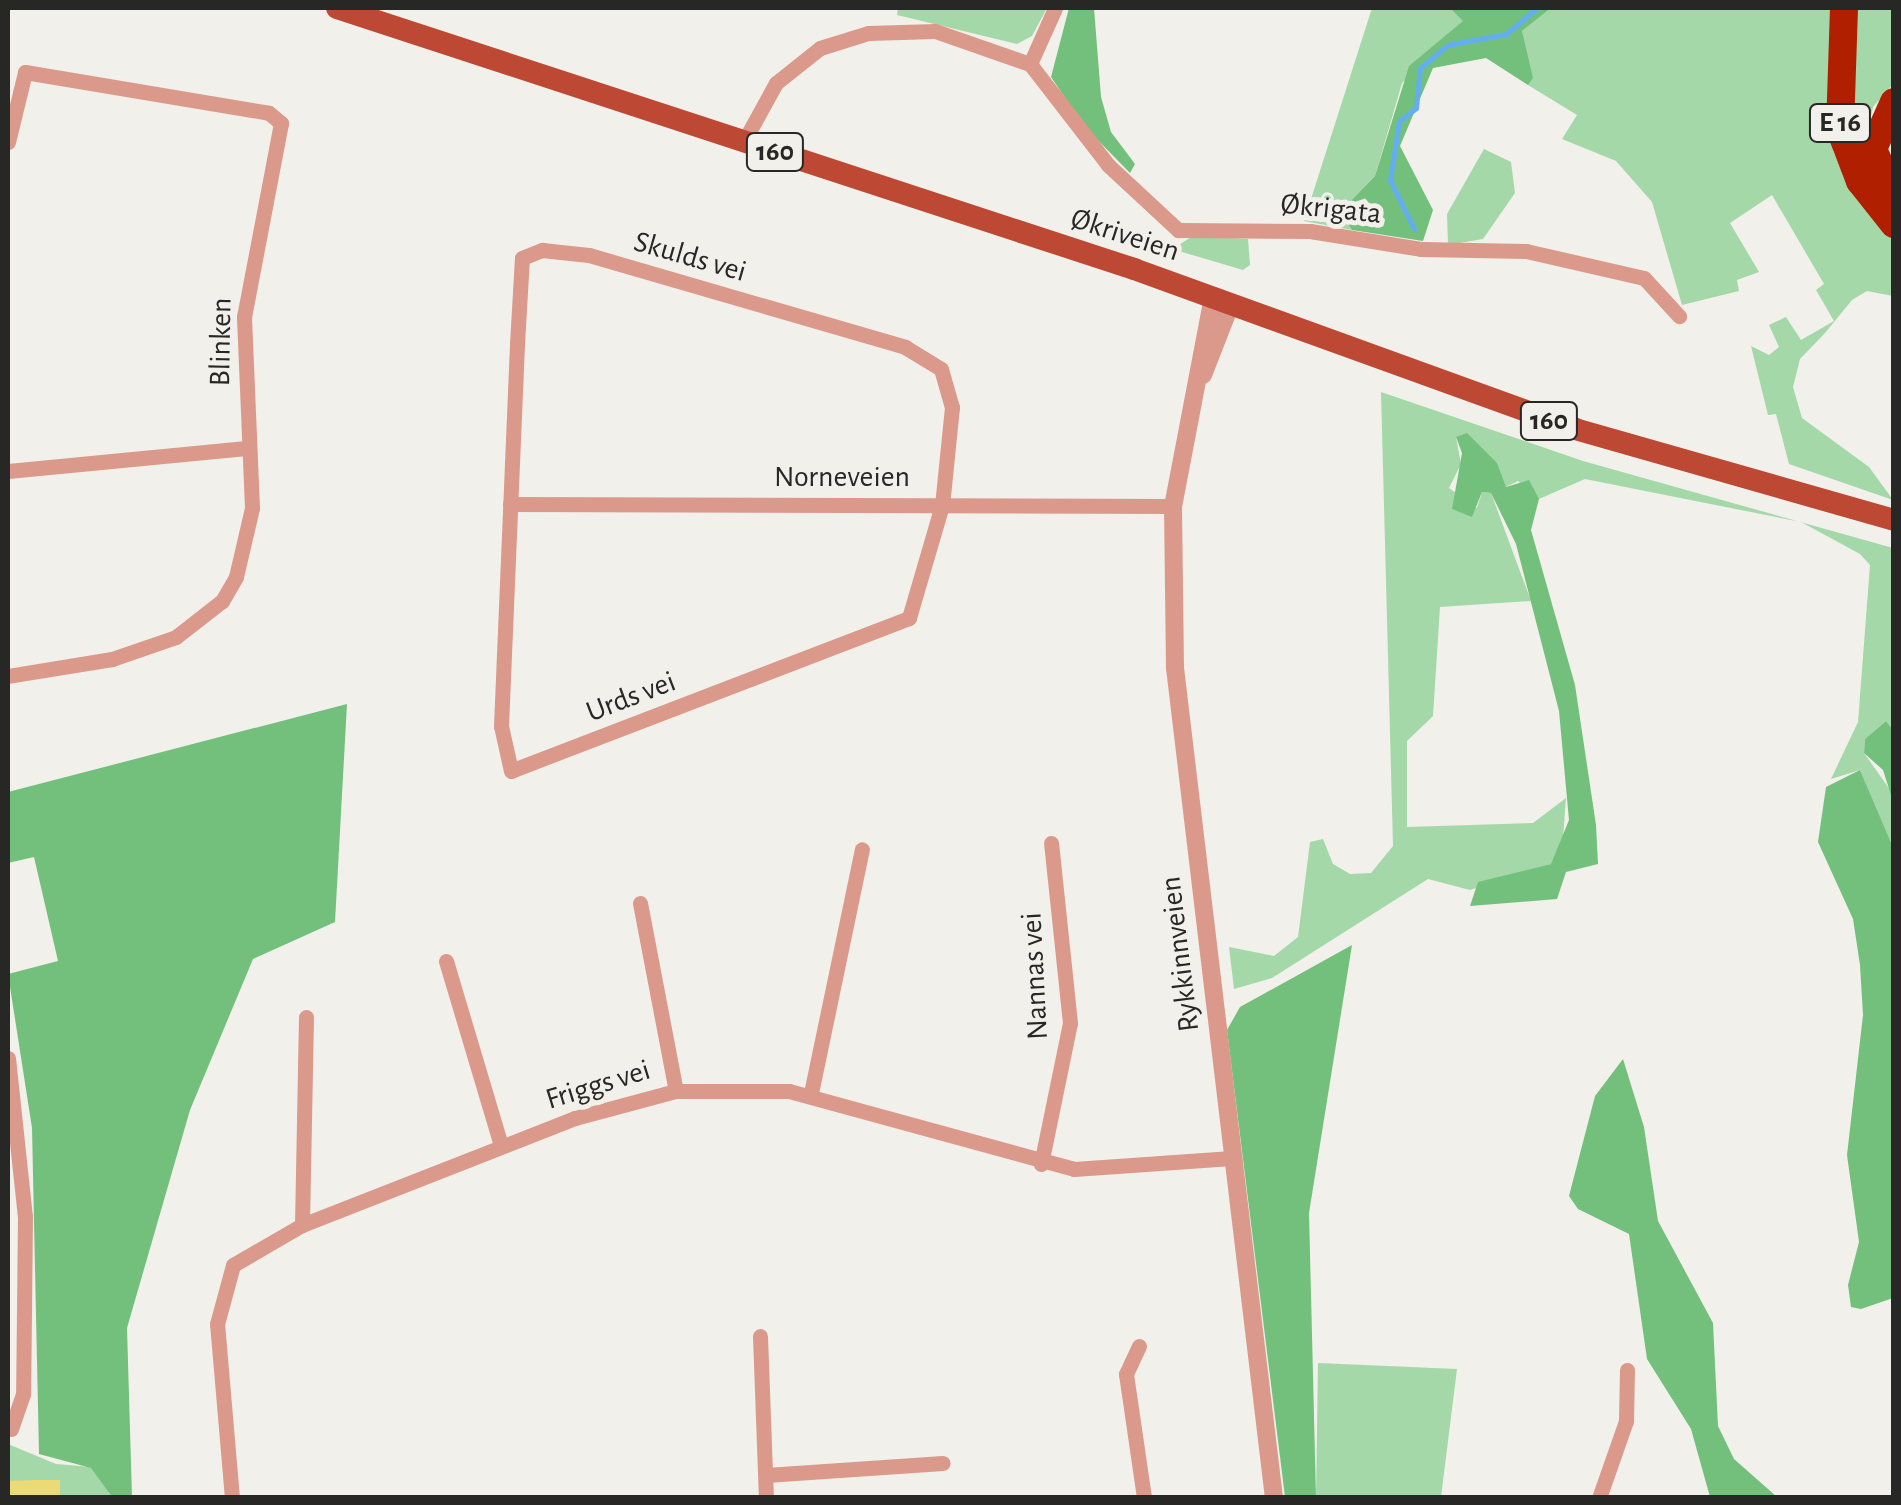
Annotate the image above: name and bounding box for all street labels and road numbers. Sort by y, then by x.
road number: E 16 [1808,100,1872,146]
road number: 160 [745,129,805,175]
street label: Økrigata [1279,186,1383,232]
street label: Økriveien [1066,201,1184,269]
street label: Skulds vei [630,224,750,290]
street label: Blinken [202,297,240,387]
road number: 160 [1519,398,1579,444]
street label: Norneveien [774,459,910,495]
street label: Urds vei [581,664,681,730]
street label: Rykkinnveien [1153,874,1207,1034]
street label: Nannas vei [1014,911,1056,1041]
street label: Friggs vei [541,1052,655,1118]

